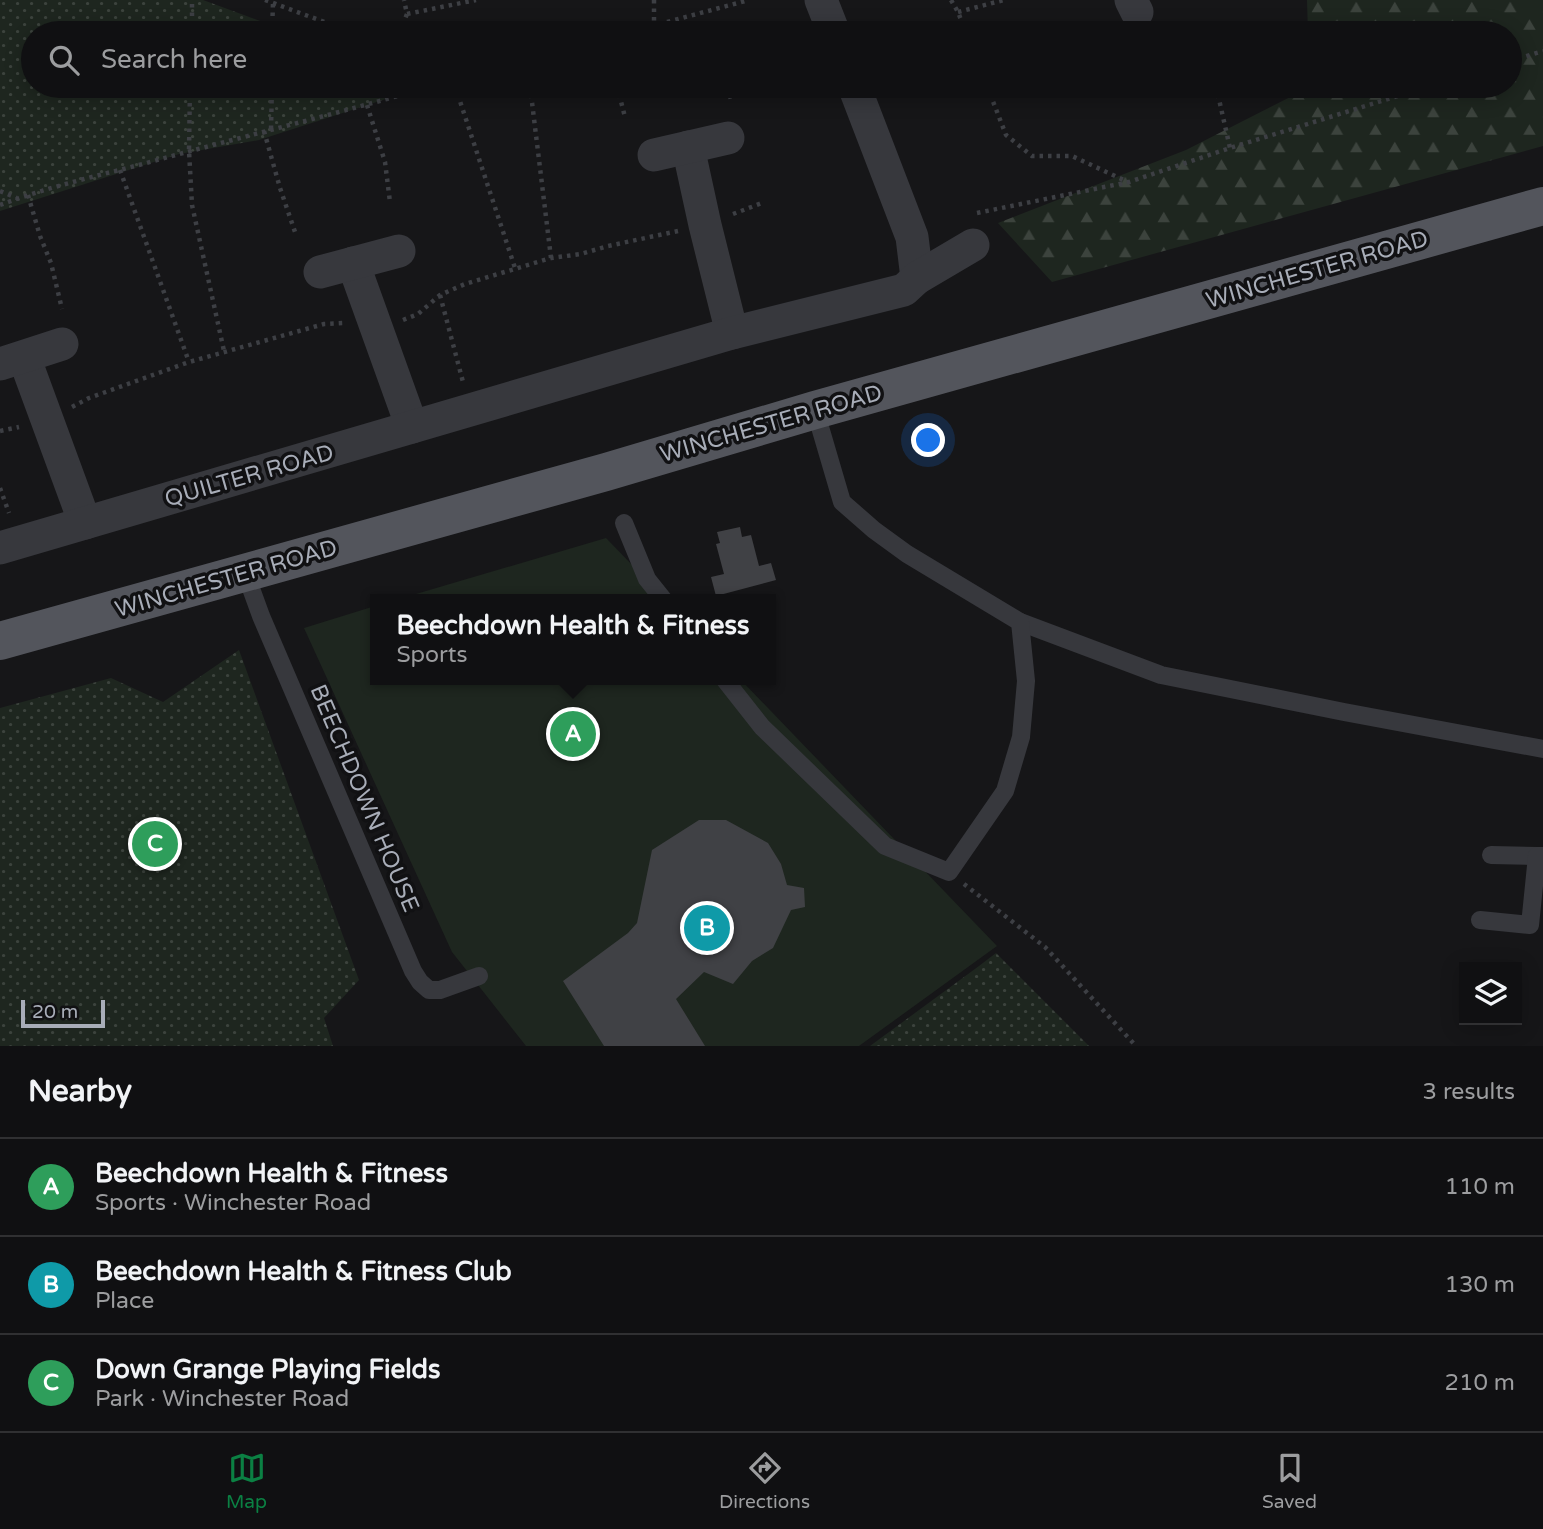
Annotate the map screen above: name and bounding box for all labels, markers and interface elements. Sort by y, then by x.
search box [21,21,1522,98]
icon: search [45,41,83,79]
text: Search here [101,44,247,75]
street label: WINCHESTER ROAD [1203,225,1432,315]
street label: WINCHESTER ROAD [657,379,886,469]
your location [911,423,945,457]
street label: QUILTER ROAD [162,438,337,513]
street label: WINCHESTER ROAD [112,534,341,624]
popup [370,594,776,685]
text: Beechdown Health & Fitness [396,610,750,641]
text: Sports [396,641,468,669]
street label: BEECHDOWN HOUSE [303,680,425,916]
pin: A [550,708,596,760]
pin: C [132,818,178,870]
pin: B [684,902,730,954]
map controls [1459,962,1522,1025]
button: layers [1459,962,1522,1025]
scale bar [21,997,105,1029]
text: 20 m [32,1001,78,1023]
text: Nearby [28,1073,132,1110]
text: 3 results [1422,1078,1515,1106]
text: Beechdown Health & Fitness [95,1158,448,1189]
text: A [42,1173,60,1201]
text: 110 m [1445,1173,1515,1201]
text: Sports · Winchester Road [95,1189,371,1217]
text: Beechdown Health & Fitness Club [95,1256,512,1287]
text: B [43,1271,59,1299]
text: 130 m [1445,1271,1515,1299]
text: Place [95,1287,154,1315]
text: Down Grange Playing Fields [95,1354,441,1385]
text: C [43,1369,59,1397]
text: 210 m [1445,1369,1515,1397]
text: Park · Winchester Road [95,1385,349,1413]
tab: Map [226,1449,267,1513]
tab: Directions [719,1449,810,1513]
tab: Saved [1262,1449,1317,1513]

